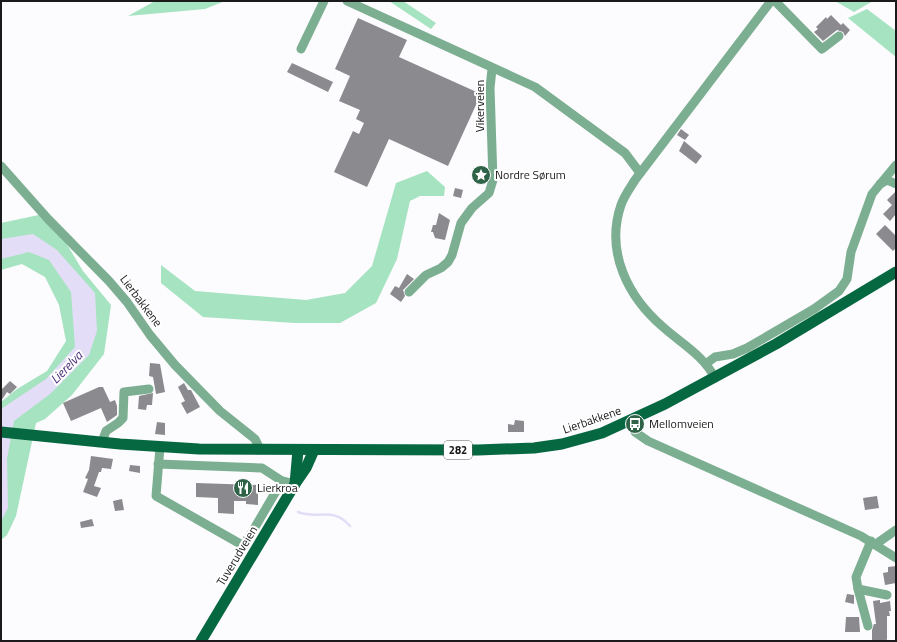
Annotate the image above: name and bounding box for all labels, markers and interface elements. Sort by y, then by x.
street label: Vikerveien [470,80,489,132]
place icon: Nordre Sørum [470,164,492,186]
place label: Nordre Sørum [495,165,566,184]
street label: Lierbakkene [116,271,167,331]
water label: Lierelva [45,345,88,388]
street label: Lierbakkene [560,401,624,438]
bus stop icon: Mellomveien [624,413,646,435]
place label: Mellomveien [649,414,714,433]
road number: 282 [444,441,472,459]
restaurant icon: Lierkroa [232,477,254,499]
place label: Lierkroa [257,478,298,497]
street label: Tuverudveien [211,522,262,589]

